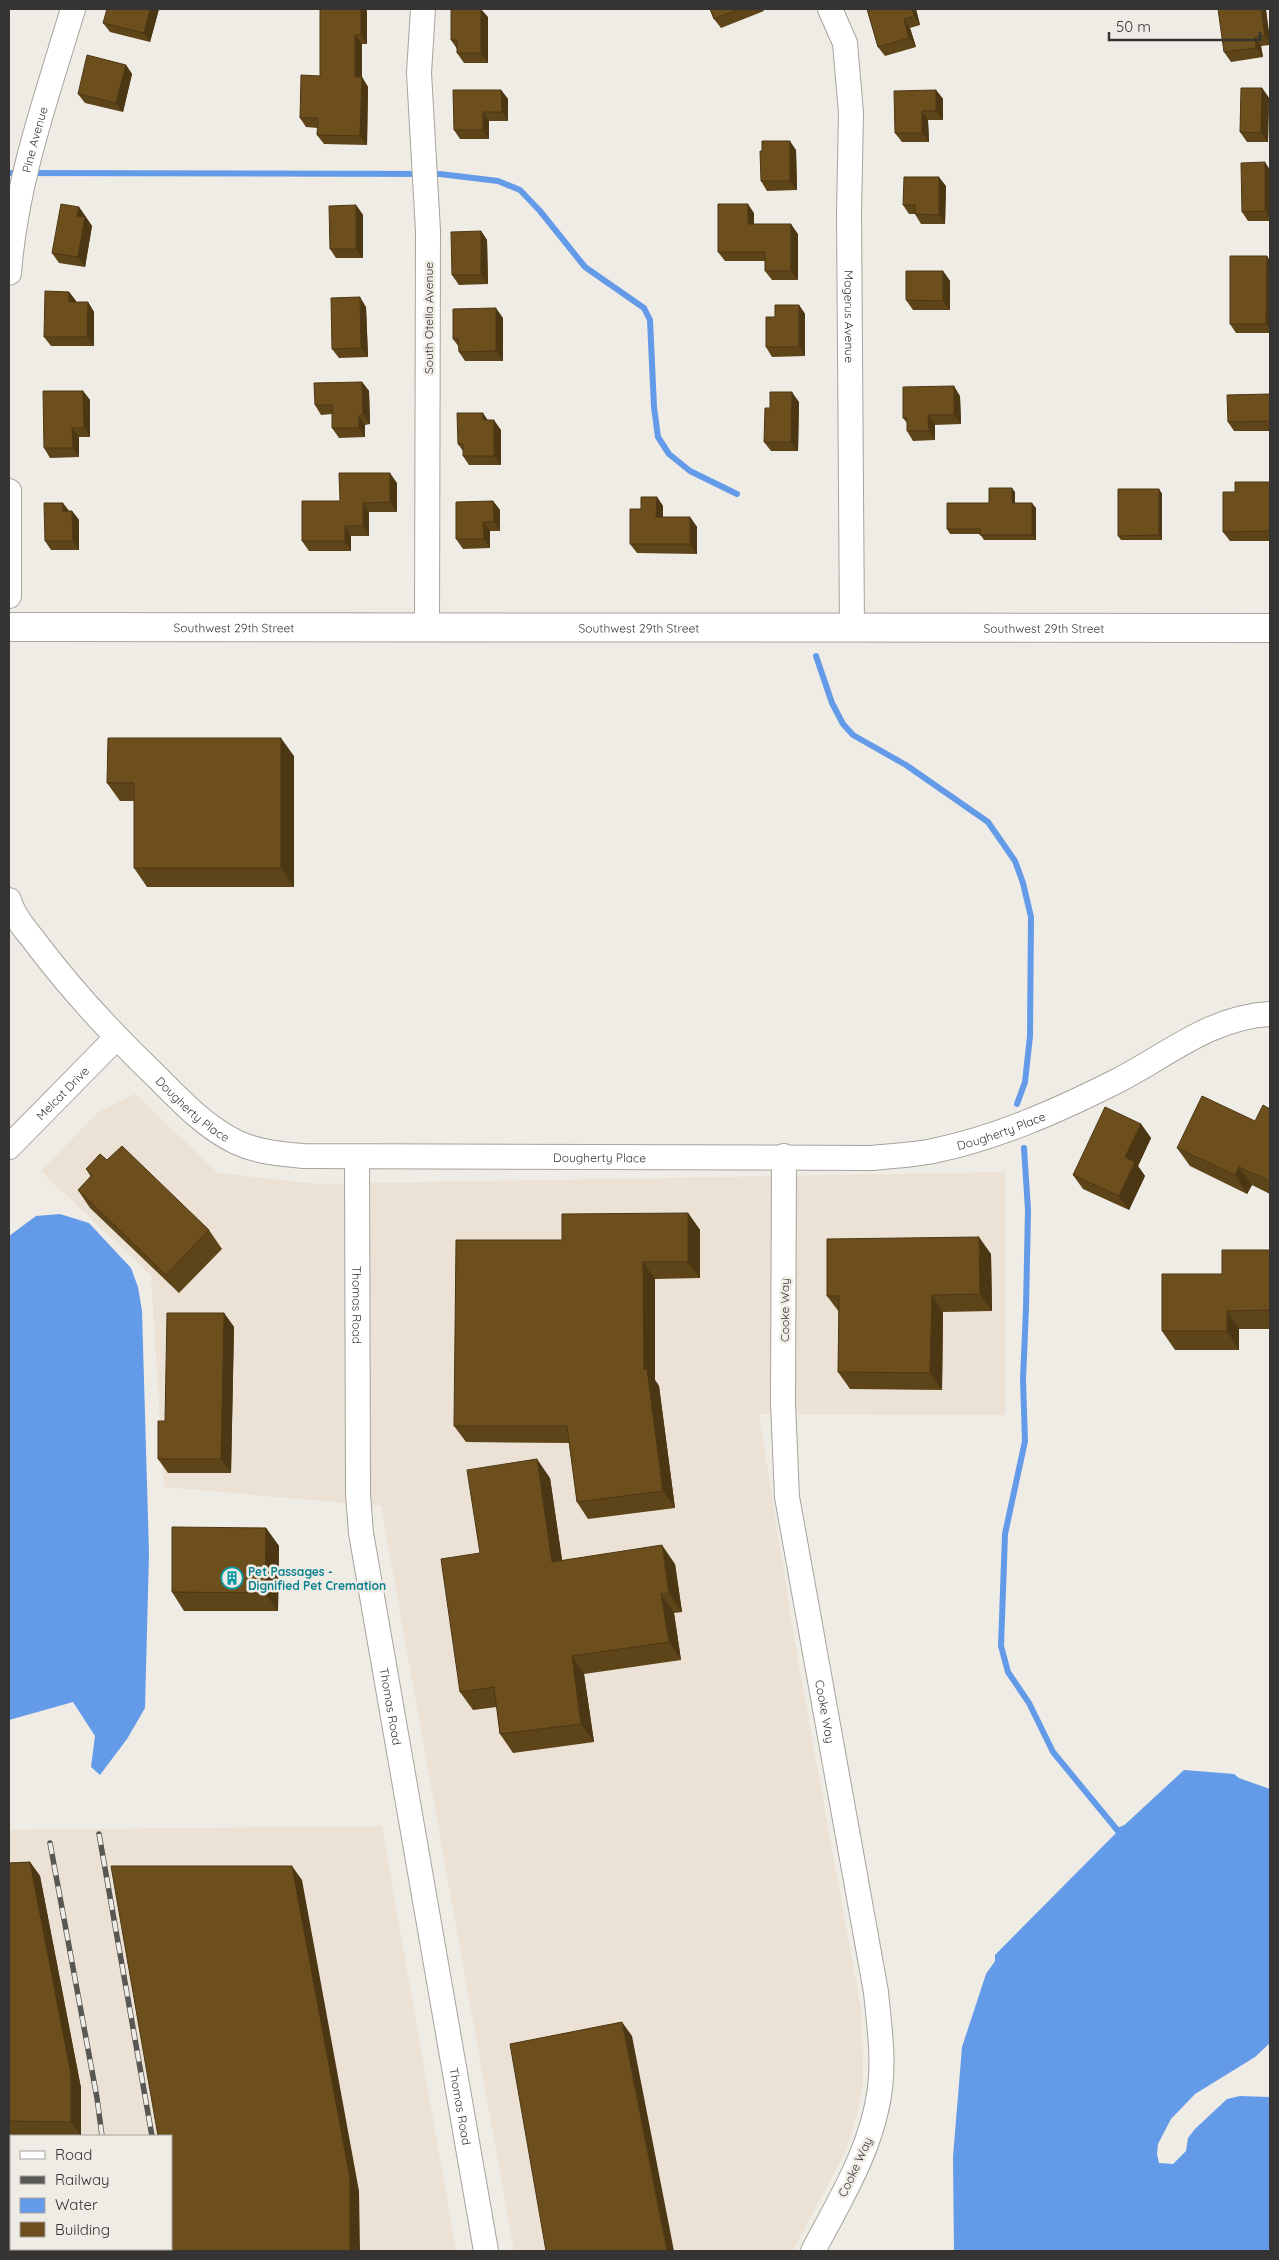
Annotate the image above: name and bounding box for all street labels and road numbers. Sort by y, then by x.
street label: Pine Avenue [18,105,50,174]
street label: South Otella Avenue [421,262,436,374]
street label: Magerus Avenue [842,270,858,363]
street label: Southwest 29th Street [174,620,294,635]
street label: Southwest 29th Street [579,620,699,635]
street label: Southwest 29th Street [984,620,1104,635]
street label: Melcat Drive [33,1063,92,1123]
street label: Dougherty Place [153,1073,233,1145]
street label: Dougherty Place [955,1108,1048,1153]
street label: Dougherty Place [553,1149,646,1165]
street label: Thomas Road [350,1266,365,1344]
street label: Cooke Way [777,1278,792,1342]
street label: Thomas Road [377,1666,405,1746]
street label: Cooke Way [813,1679,839,1744]
street label: Thomas Road [447,2066,475,2146]
street label: Cooke Way [835,2135,875,2199]

